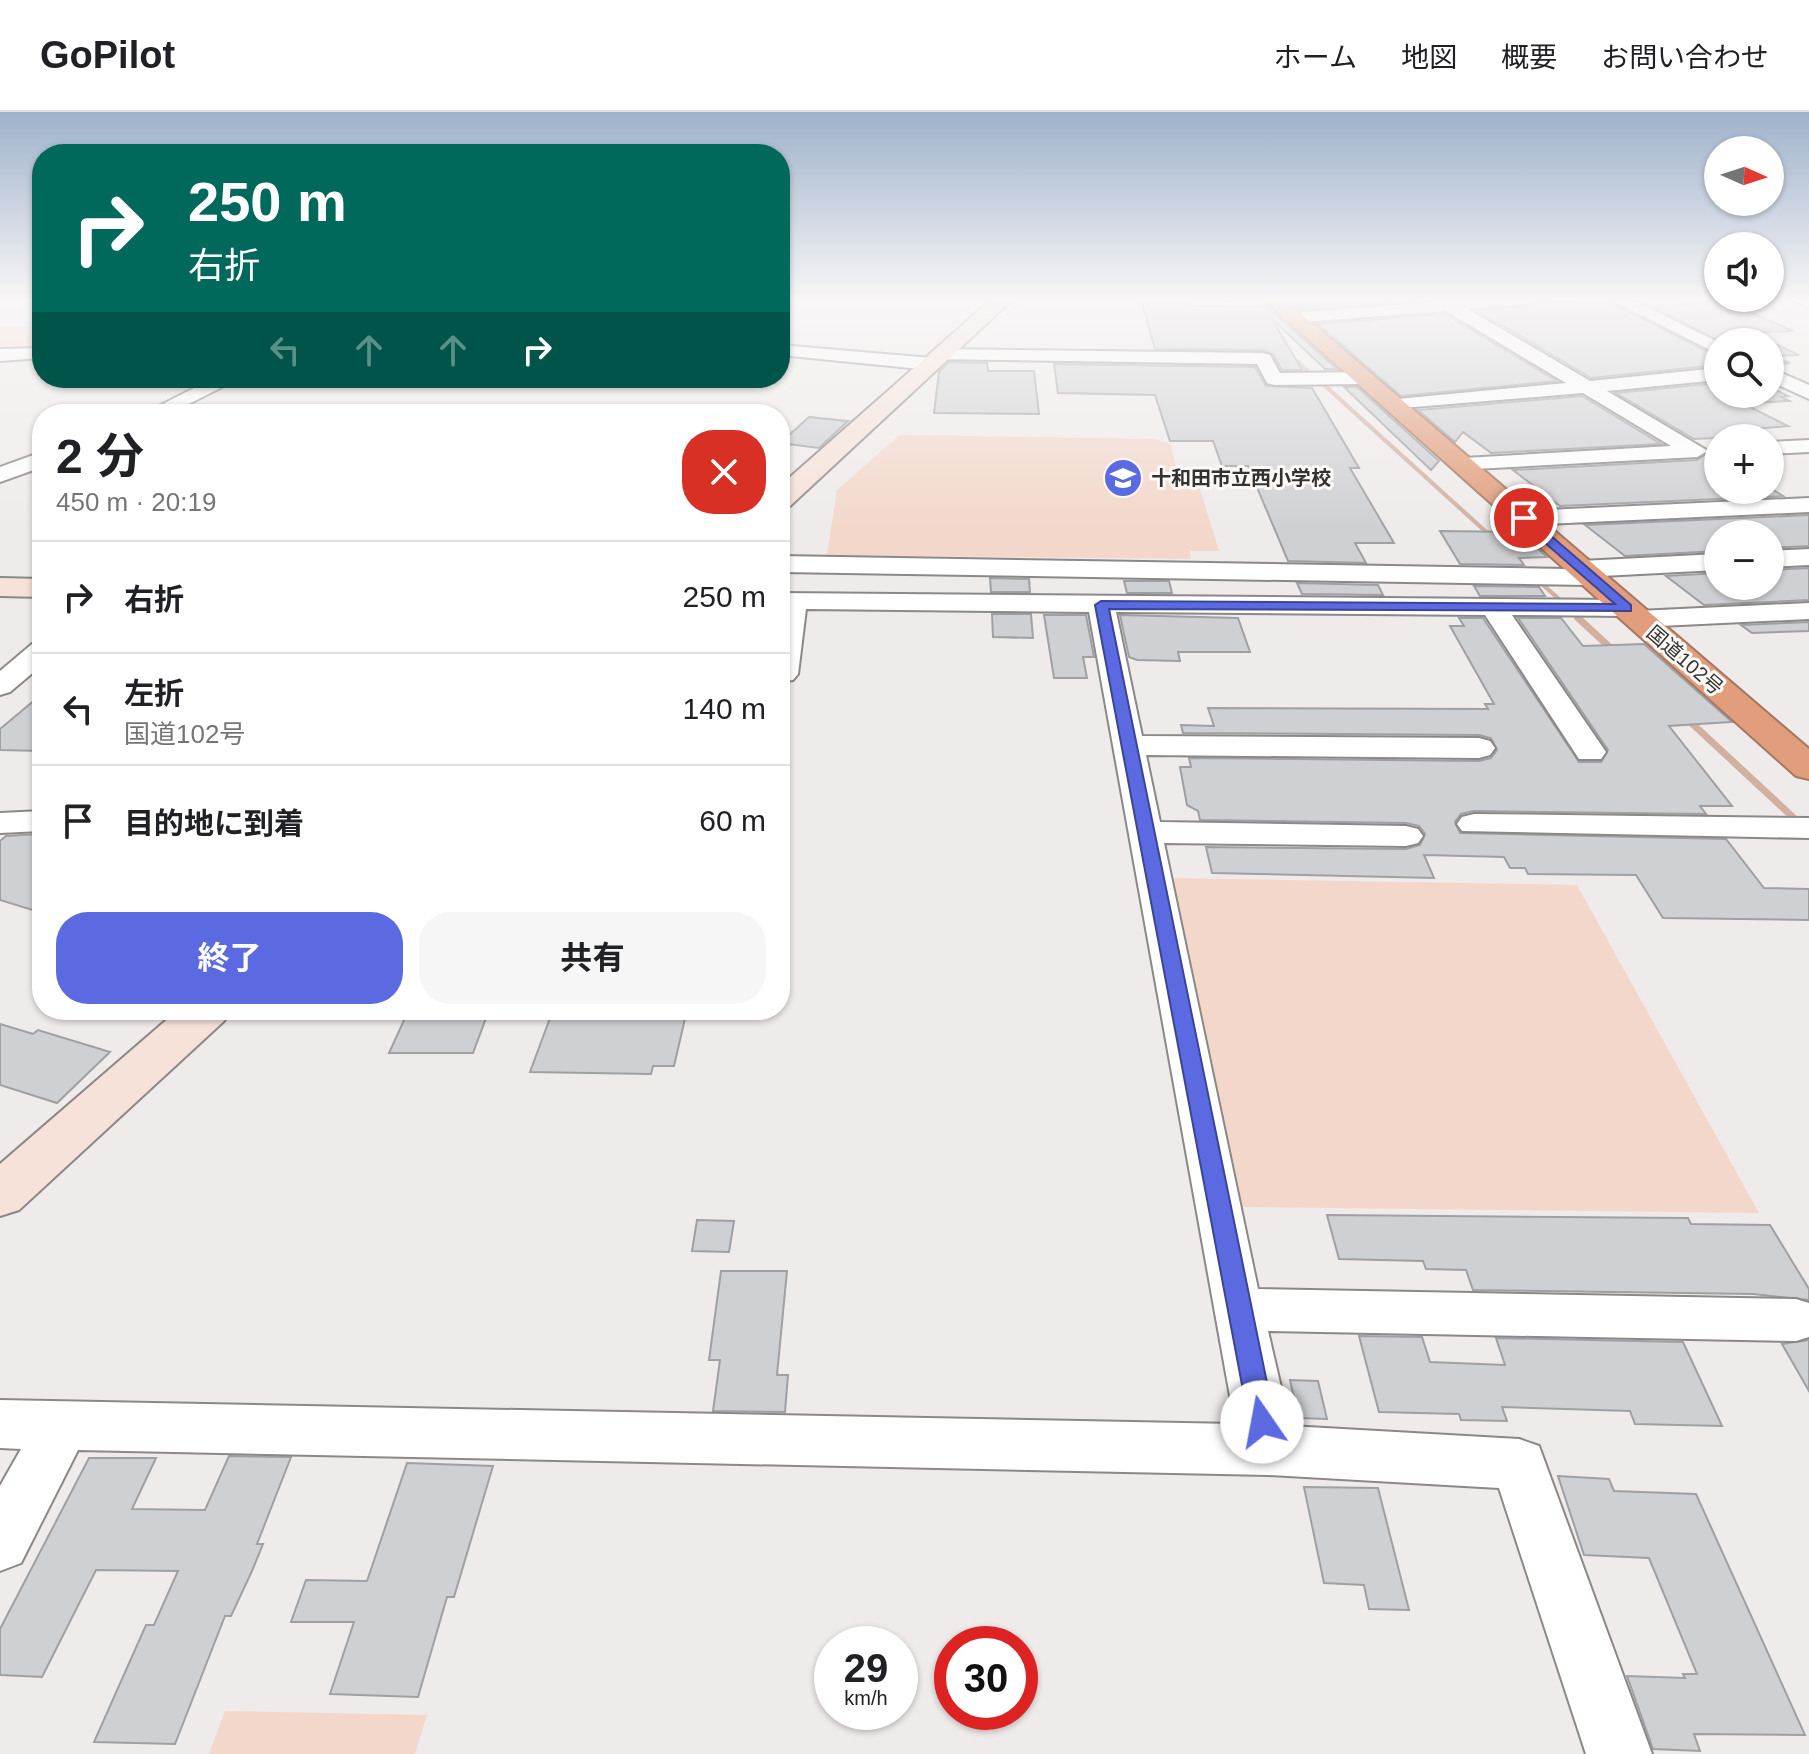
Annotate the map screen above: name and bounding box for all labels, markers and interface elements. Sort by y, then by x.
text: GoPilot [40,34,175,76]
text: ホーム [1274,42,1357,73]
text: 地図 [1401,42,1457,73]
text: 概要 [1501,42,1557,73]
text: お問い合わせ [1601,42,1769,73]
north arrow [1704,136,1784,216]
map controls [1704,136,1784,600]
text: 250 m [188,170,347,233]
icon: right [56,176,160,280]
button: sound [1704,232,1784,312]
text: 右折 [188,245,260,286]
icon: left [263,328,307,372]
icon: ahead [347,328,391,372]
icon: ahead [431,328,475,372]
icon: right [515,328,559,372]
button: search [1704,328,1784,408]
button: + [1704,424,1784,504]
text: 2 分 [56,430,144,483]
button: close [682,430,766,514]
school or university icon: 十和田市立西小学校 [1102,457,1144,499]
place label: 十和田市立西小学校 [1151,467,1331,489]
pin [1490,484,1558,552]
text: 450 m · 20:19 [56,487,216,517]
icon: arrive [1502,496,1546,540]
button: − [1704,520,1784,600]
icon: right [56,575,100,619]
text: 250 m [683,580,766,613]
text: 右折 [124,583,184,616]
street label: 国道102号 [1643,621,1727,699]
text: 左折 [124,677,184,710]
icon: left [56,687,100,731]
text: 140 m [683,692,766,725]
text: 国道102号 [124,719,245,749]
icon: arrive [56,799,100,843]
text: 60 m [699,804,766,837]
text: 目的地に到着 [124,807,304,840]
button: 終了 [56,912,403,1004]
button: 共有 [419,912,766,1004]
position arrow [1220,1380,1304,1464]
speed limit sign: 30 [934,1626,1038,1730]
text: 29 [844,1646,888,1690]
text: km/h [844,1687,888,1709]

